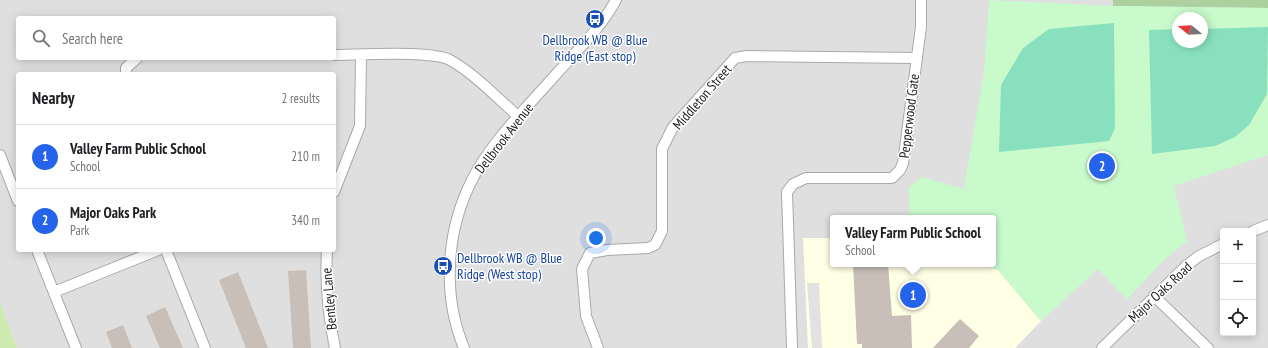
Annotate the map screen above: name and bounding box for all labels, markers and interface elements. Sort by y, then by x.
bus stop icon: Dellbrook WB @ Blue Ridge (East stop) [584,8,606,30]
north arrow [1172,12,1208,48]
search box [16,16,336,60]
icon: search [30,27,52,49]
text: Search here [62,29,123,48]
place label: Dellbrook WB @ Blue Ridge (East stop) [542,31,648,65]
street label: Middleton Street [669,60,735,133]
street label: Pepperwood Gate [895,73,923,159]
text: Nearby [32,87,75,109]
text: 2 results [281,90,320,107]
street label: Dellbrook Avenue [471,99,537,177]
text: Valley Farm Public School [70,139,206,158]
text: 1 [42,148,48,165]
text: 210 m [291,148,320,165]
pin: 2 [1089,151,1115,181]
text: School [70,158,100,175]
text: Major Oaks Park [70,203,156,222]
text: 2 [42,212,48,229]
text: 340 m [291,212,320,229]
popup [830,215,996,267]
text: Park [70,222,89,239]
text: Valley Farm Public School [845,223,981,242]
your location [586,228,606,248]
map controls [1220,228,1256,336]
button: + [1220,228,1256,264]
text: School [845,242,875,259]
place label: Dellbrook WB @ Blue Ridge (West stop) [457,249,562,283]
bus stop icon: Dellbrook WB @ Blue Ridge (West stop) [432,255,454,277]
street label: Major Oaks Road [1124,258,1196,326]
button: − [1220,264,1256,300]
street label: Bentley Lane [317,267,341,331]
pin: 1 [900,280,926,310]
button: locate [1220,300,1256,336]

